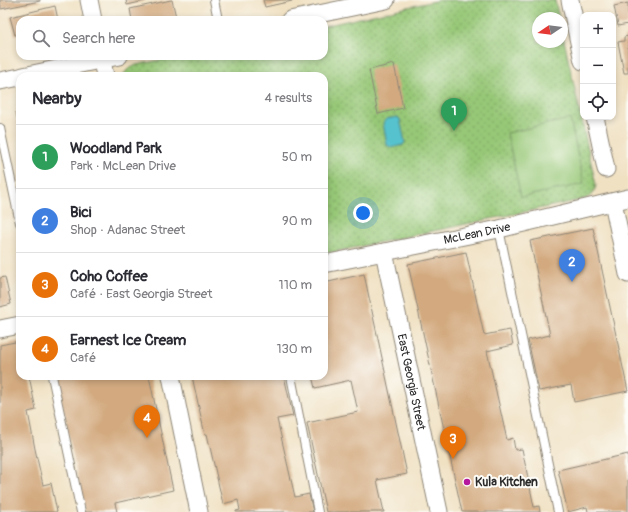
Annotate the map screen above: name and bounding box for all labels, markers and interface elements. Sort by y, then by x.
north arrow [532,12,568,48]
map controls [580,12,616,120]
button: + [580,12,616,48]
search box [16,16,328,60]
icon: search [30,27,52,49]
text: Search here [62,29,135,48]
button: − [580,48,616,84]
button: locate [580,84,616,120]
text: Nearby [32,88,81,109]
text: 4 results [265,90,312,106]
pin: 1 [441,98,467,131]
text: Woodland Park [70,139,162,158]
text: 1 [42,149,48,165]
text: 50 m [282,149,312,165]
text: Park · McLean Drive [70,158,176,174]
text: Bici [70,203,91,222]
your location [353,203,373,223]
text: 2 [41,213,49,229]
text: 90 m [282,213,312,229]
street label: McLean Drive [442,219,512,247]
text: Shop · Adanac Street [70,222,185,238]
pin: 2 [559,249,585,282]
text: Coho Coffee [70,267,148,286]
text: 3 [41,277,49,293]
text: 110 m [279,277,312,293]
text: Café · East Georgia Street [70,286,212,302]
text: Earnest Ice Cream [70,331,186,350]
street label: East Georgia Street [394,332,429,432]
text: 4 [41,341,49,357]
text: 130 m [276,341,312,357]
text: Café [70,350,96,366]
pin: 4 [134,405,160,438]
pin: 3 [440,426,466,459]
place label: Kula Kitchen [475,475,538,490]
marker: Kula Kitchen [462,477,472,487]

